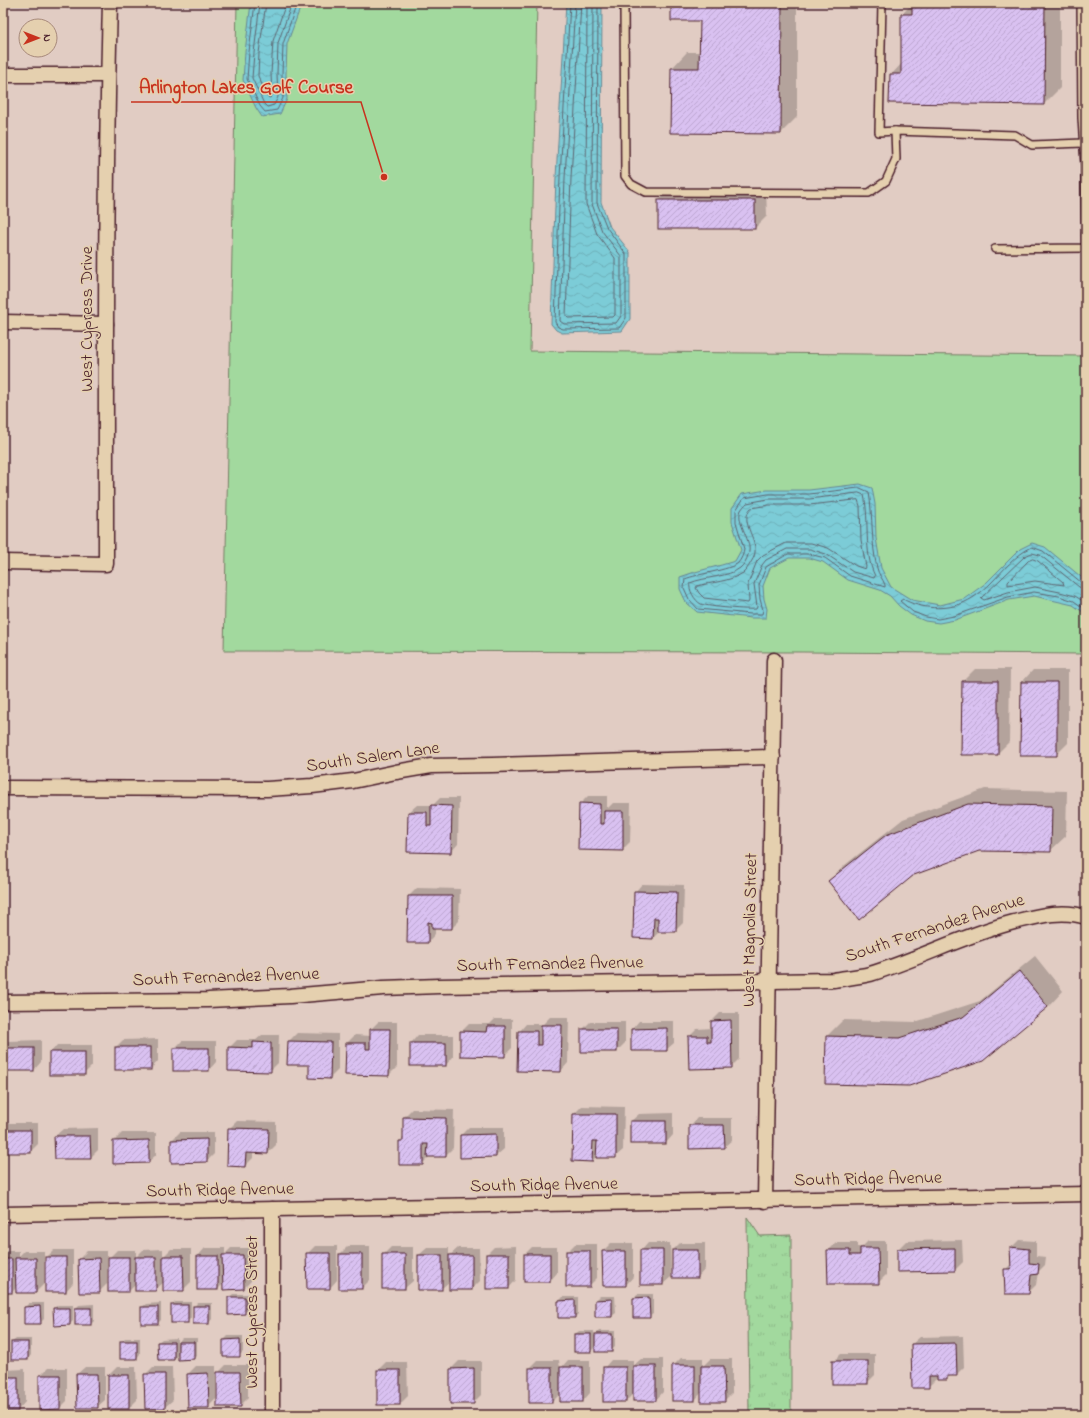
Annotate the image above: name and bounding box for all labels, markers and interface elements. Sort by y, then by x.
north arrow [18,18,58,58]
text: N [39,34,55,42]
callout: Arlington Lakes Golf Course [131,71,361,102]
text: Arlington Lakes Golf Course [139,75,354,104]
street label: West Cypress Drive [75,245,101,392]
street label: South Salem Lane [305,736,442,780]
street label: West Magnolia Street [737,853,766,1007]
street label: South Fernandez Avenue [842,887,1029,970]
street label: South Fernandez Avenue [456,950,645,980]
street label: South Fernandez Avenue [132,962,321,994]
street label: South Ridge Avenue [794,1166,943,1195]
street label: South Ridge Avenue [470,1172,619,1201]
street label: South Ridge Avenue [146,1177,295,1206]
street label: West Cypress Street [240,1235,266,1389]

